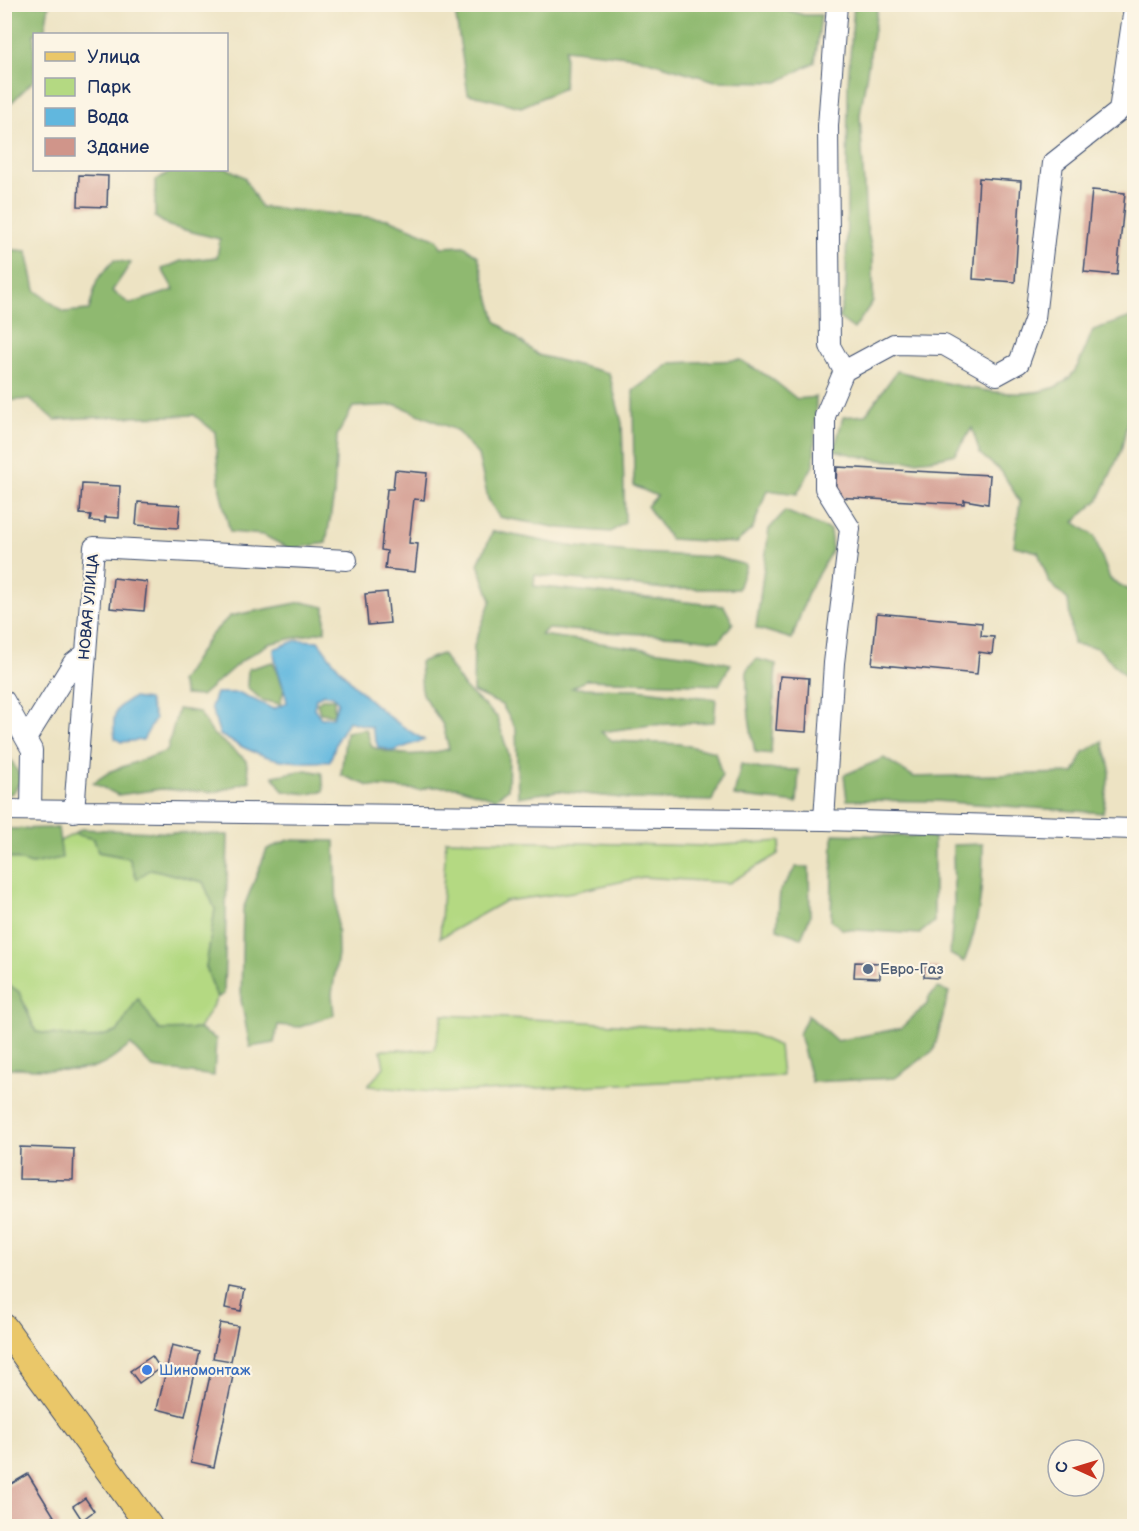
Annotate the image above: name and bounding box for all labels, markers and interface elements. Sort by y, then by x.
legend [33,33,228,171]
text: Улица [87,47,141,68]
text: Парк [87,77,131,98]
text: Вода [87,107,129,128]
text: Здание [87,137,149,158]
street label: НОВАЯ УЛИЦА [75,552,103,661]
place label: Евро-Газ [880,960,944,979]
marker: Евро-Газ [861,962,875,976]
place label: Шиномонтаж [159,1361,251,1380]
marker: Шиномонтаж [140,1363,154,1377]
north arrow [1046,1438,1106,1498]
text: С [1053,1461,1072,1473]

